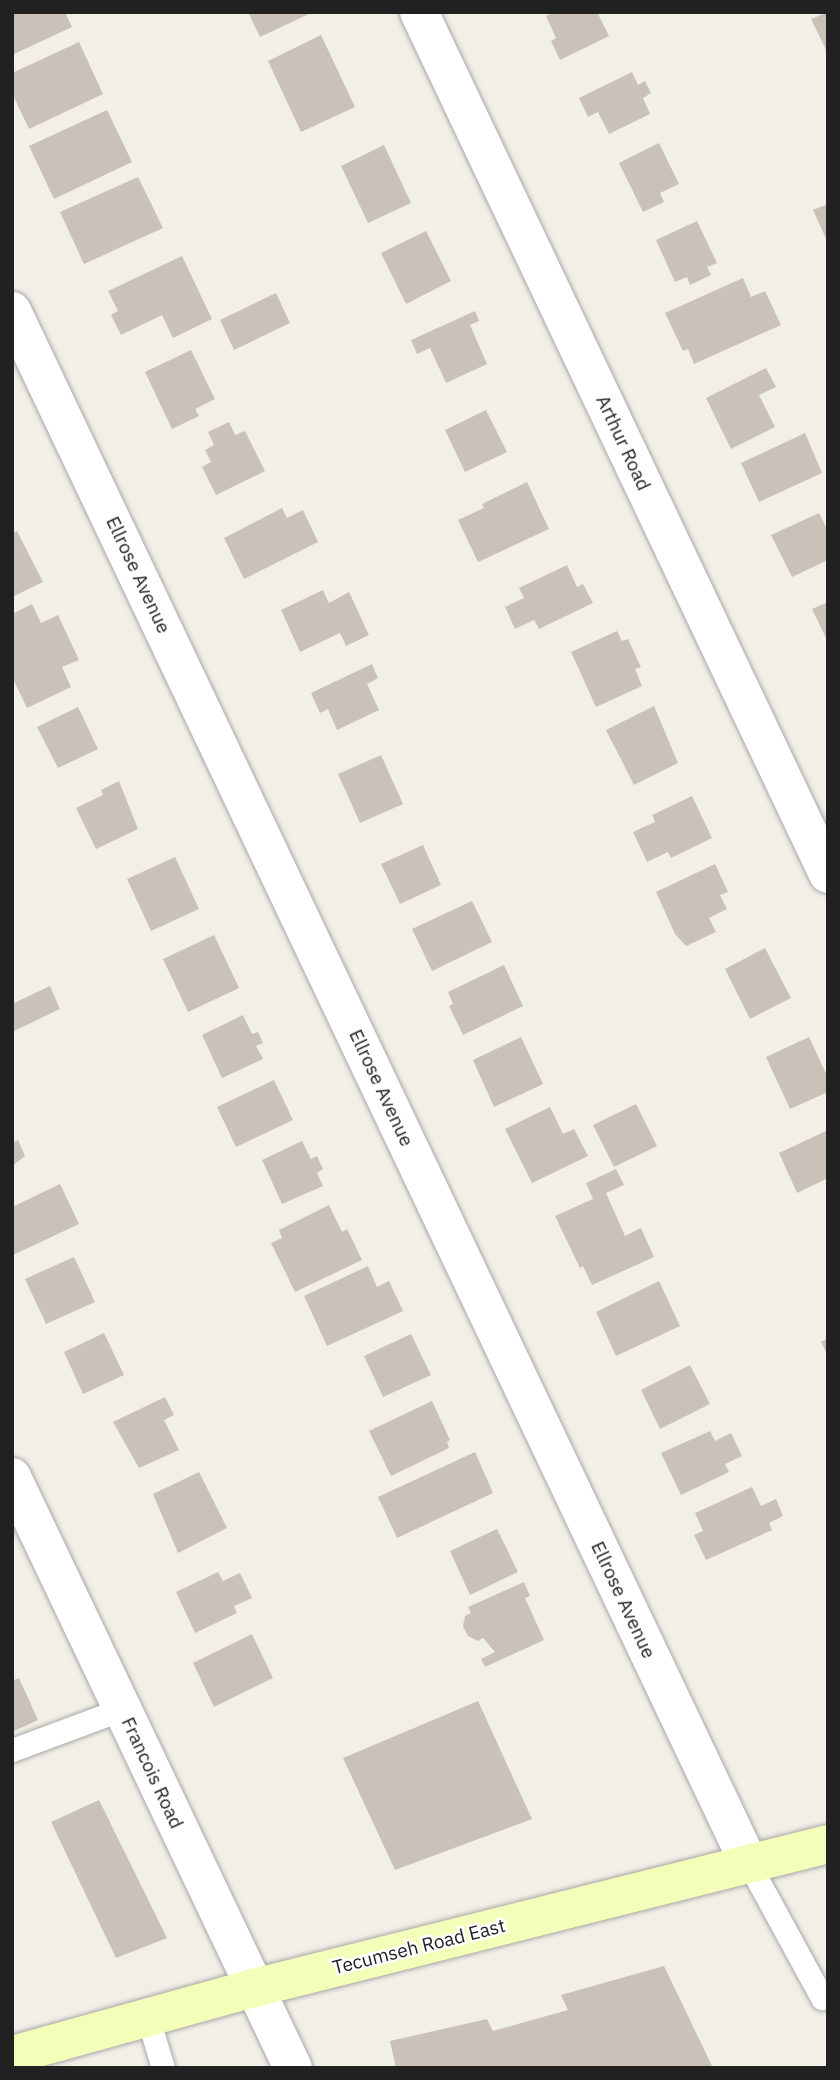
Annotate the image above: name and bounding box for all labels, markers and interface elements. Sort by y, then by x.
street label: Arthur Road [591,392,655,494]
street label: Ellrose Avenue [101,513,175,637]
street label: Ellrose Avenue [344,1026,418,1150]
street label: Ellrose Avenue [586,1538,660,1662]
street label: Francois Road [116,1714,188,1832]
street label: Tecumseh Road East [330,1915,508,1979]

